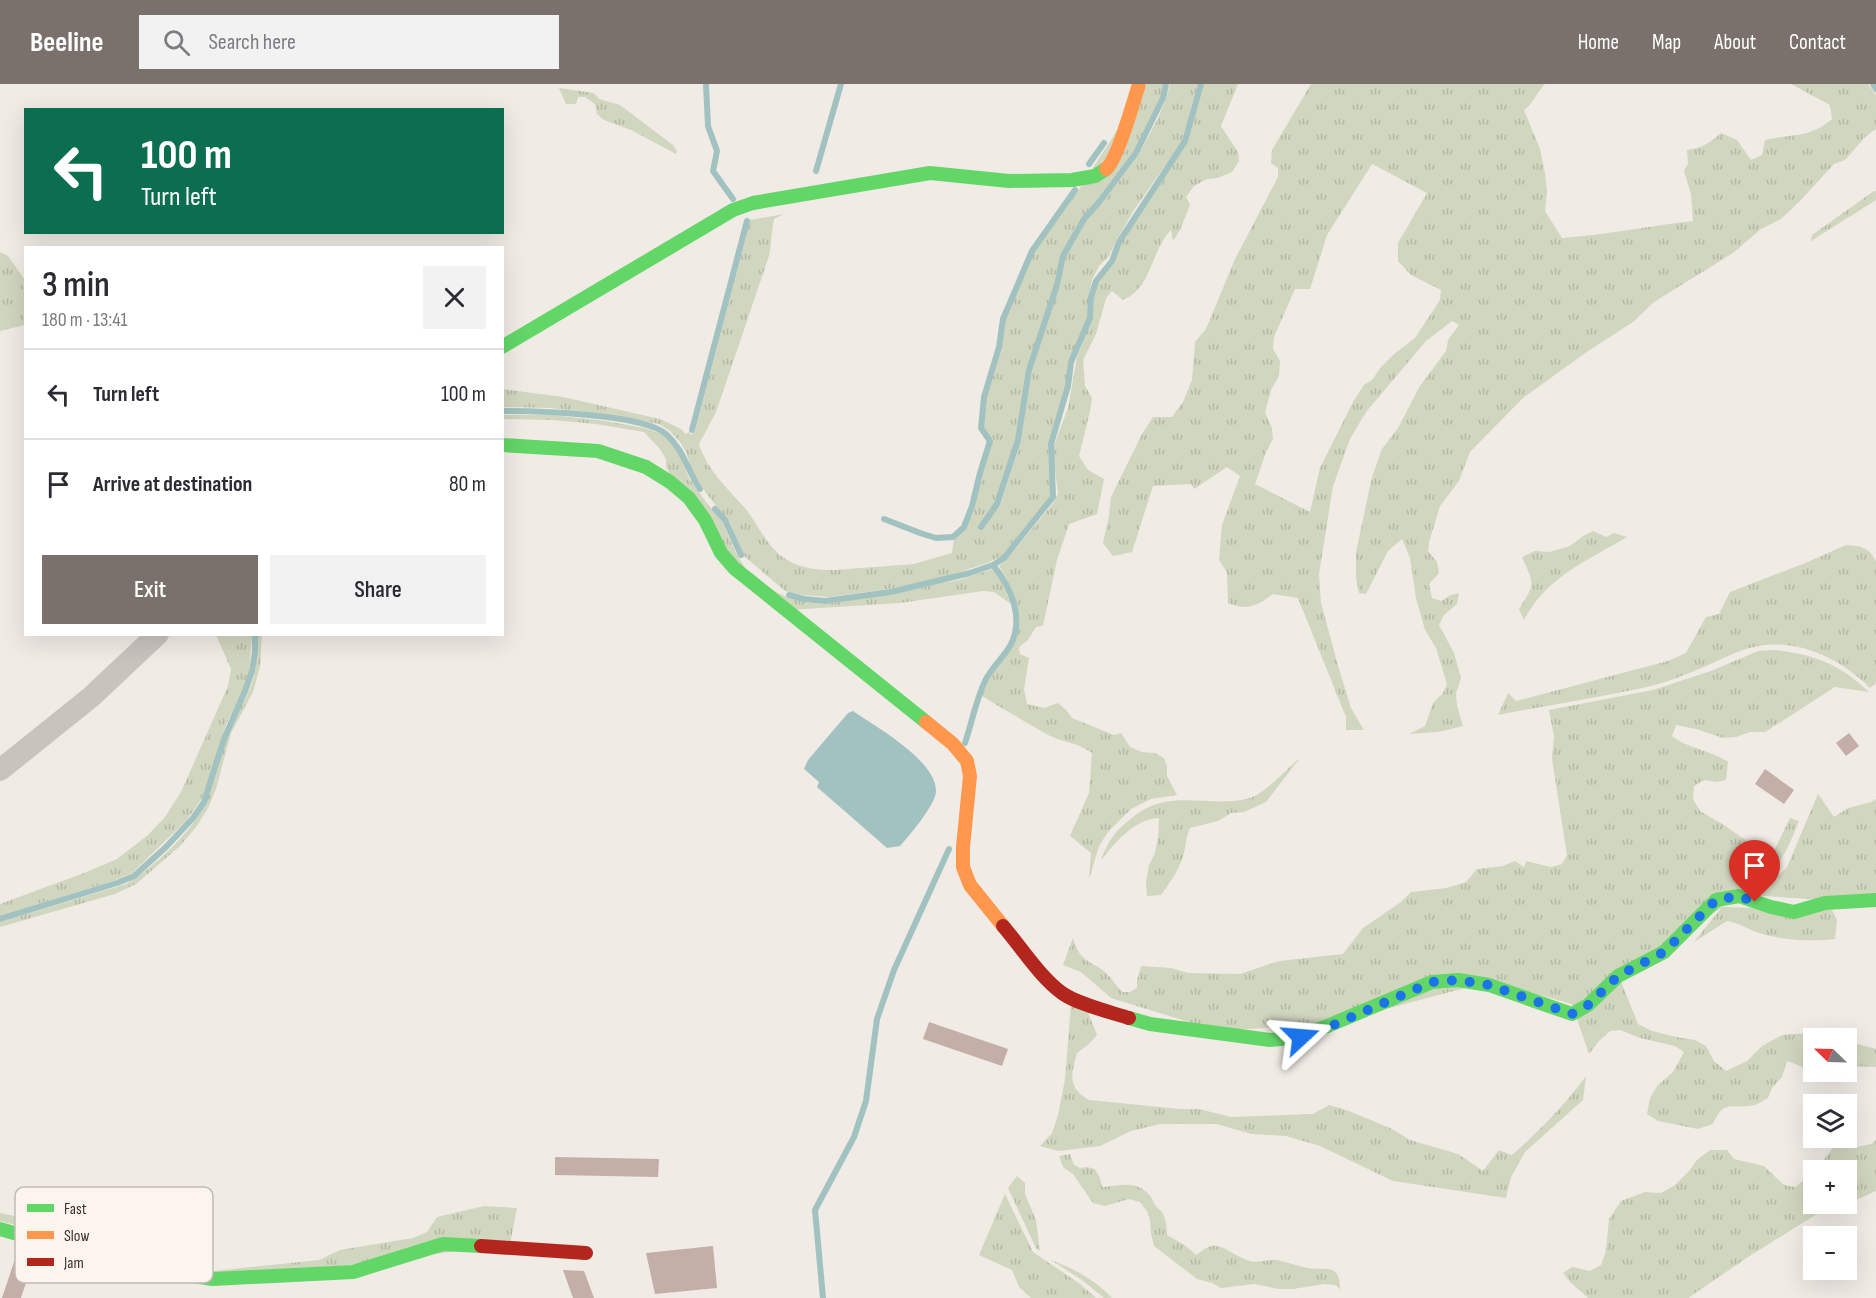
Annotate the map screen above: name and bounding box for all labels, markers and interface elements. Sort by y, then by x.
search box [139,15,559,69]
text: Beeline [30,26,103,59]
icon: search [160,26,193,59]
text: Search here [208,29,296,56]
text: Home [1578,30,1619,55]
text: Map [1652,30,1681,55]
text: About [1714,30,1756,55]
text: Contact [1789,30,1846,55]
text: 100 m [141,130,232,181]
icon: left [42,132,120,210]
text: Turn left [141,181,217,213]
text: 3 min [42,264,110,307]
button: close [423,266,486,329]
text: 180 m · 13:41 [42,308,128,332]
icon: left [42,378,75,411]
text: Turn left [93,381,159,408]
text: 100 m [441,381,486,408]
icon: arrive [42,468,75,501]
text: Arrive at destination [93,471,252,498]
text: 80 m [449,471,486,498]
button: Exit [42,555,258,624]
button: Share [270,555,486,624]
pin [1729,840,1780,902]
icon: arrive [1738,849,1771,882]
position arrow [1269,1005,1333,1069]
north arrow [1803,1028,1857,1082]
map controls [1803,1028,1857,1280]
button: layers [1803,1094,1857,1148]
button: + [1803,1160,1857,1214]
legend [15,1187,213,1283]
text: Fast [64,1200,87,1219]
button: − [1803,1226,1857,1280]
text: Slow [64,1227,89,1246]
text: Jam [63,1254,84,1273]

